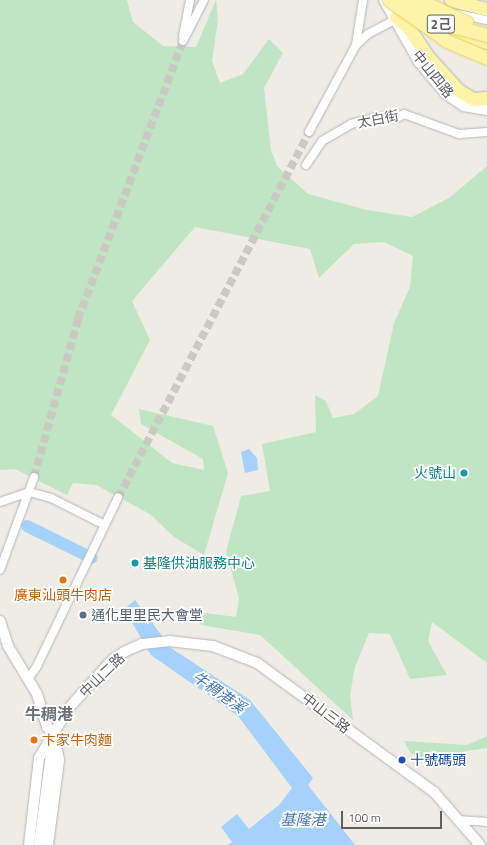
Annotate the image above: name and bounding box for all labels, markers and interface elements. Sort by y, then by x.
road number: 2己 [426,13,456,35]
street label: 中山四路 [409,47,457,101]
street label: 太白街 [356,107,400,131]
place label: 火號山 [414,465,456,481]
marker: 火號山 [459,468,469,478]
place label: 基隆供油服務中心 [143,555,255,571]
marker: 基隆供油服務中心 [130,558,140,568]
marker: 廣東汕頭牛肉店 [58,575,68,585]
place label: 廣東汕頭牛肉店 [14,587,112,603]
place label: 通化里里民大會堂 [91,607,203,623]
marker: 通化里里民大會堂 [78,610,88,620]
street label: 中山二路 [76,650,128,700]
water label: 牛稠港溪 [189,667,249,717]
street label: 中山三路 [299,689,353,737]
district label: 牛稠港 [25,704,73,724]
place label: 卞家牛肉麵 [42,732,112,748]
marker: 卞家牛肉麵 [29,735,39,745]
place label: 十號碼頭 [410,752,466,768]
marker: 十號碼頭 [397,755,407,765]
scale bar [343,803,444,829]
text: 100 m [348,808,381,827]
water label: 基隆港 [281,811,325,829]

